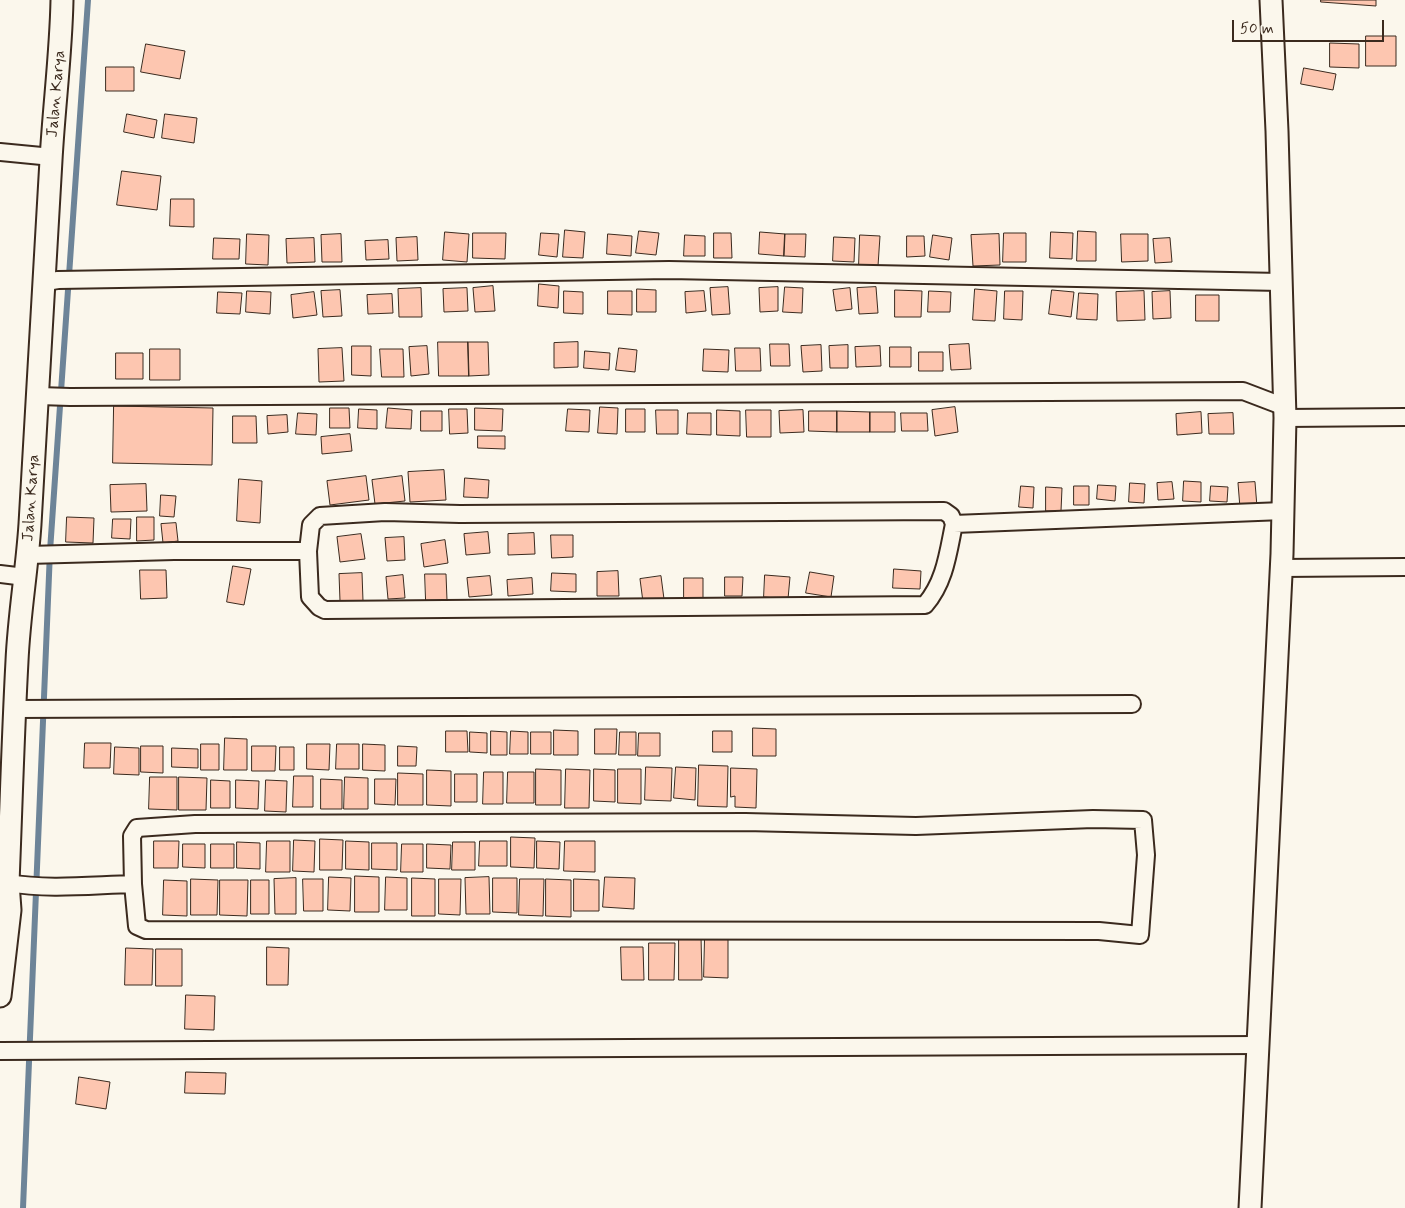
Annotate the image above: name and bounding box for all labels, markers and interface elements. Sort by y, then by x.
scale bar [1235,10,1388,42]
text: 50 m [1240,19,1274,39]
street label: Jalan Karya [44,50,70,138]
street label: Jalan Karya [19,454,45,542]

